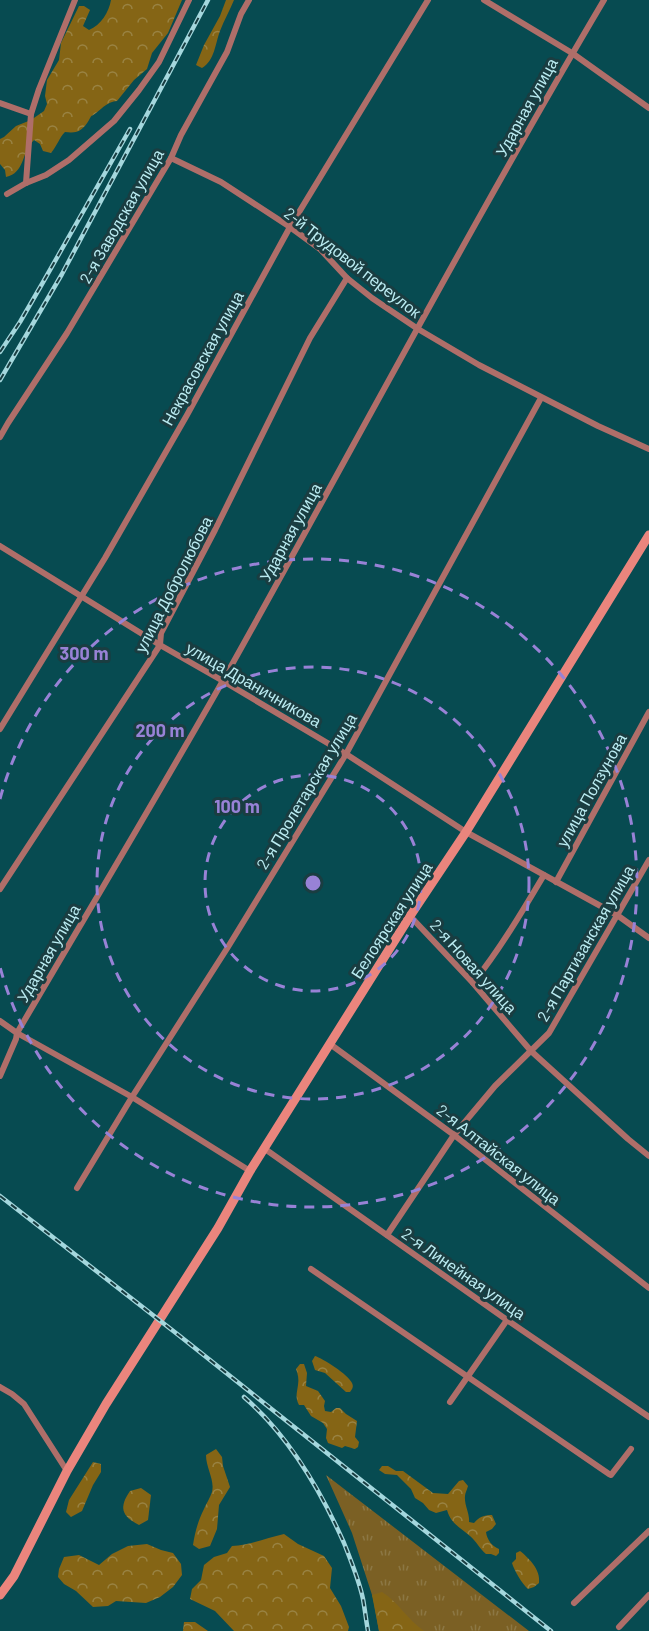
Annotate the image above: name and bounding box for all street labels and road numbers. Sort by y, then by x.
street label: Ударная улица [491,54,561,160]
street label: 2-я Заводская улица [75,146,167,286]
street label: 2-й Трудовой переулок [281,203,426,322]
street label: Некрасовская улица [157,287,247,429]
street label: Ударная улица [255,479,325,585]
street label: улица Добролюбова [130,513,216,655]
street label: улица Драничникова [183,638,325,731]
street label: 2-я Пролетарская улица [252,710,360,872]
street label: улица Ползунова [552,730,630,850]
street label: Белоярская улица [346,858,436,982]
street label: 2-я Партизанская улица [532,861,638,1024]
street label: Ударная улица [12,901,84,1005]
street label: 2-я Новая улица [427,915,521,1017]
street label: 2-я Алтайская улица [433,1100,565,1208]
street label: 2-я Линейная улица [399,1223,530,1323]

